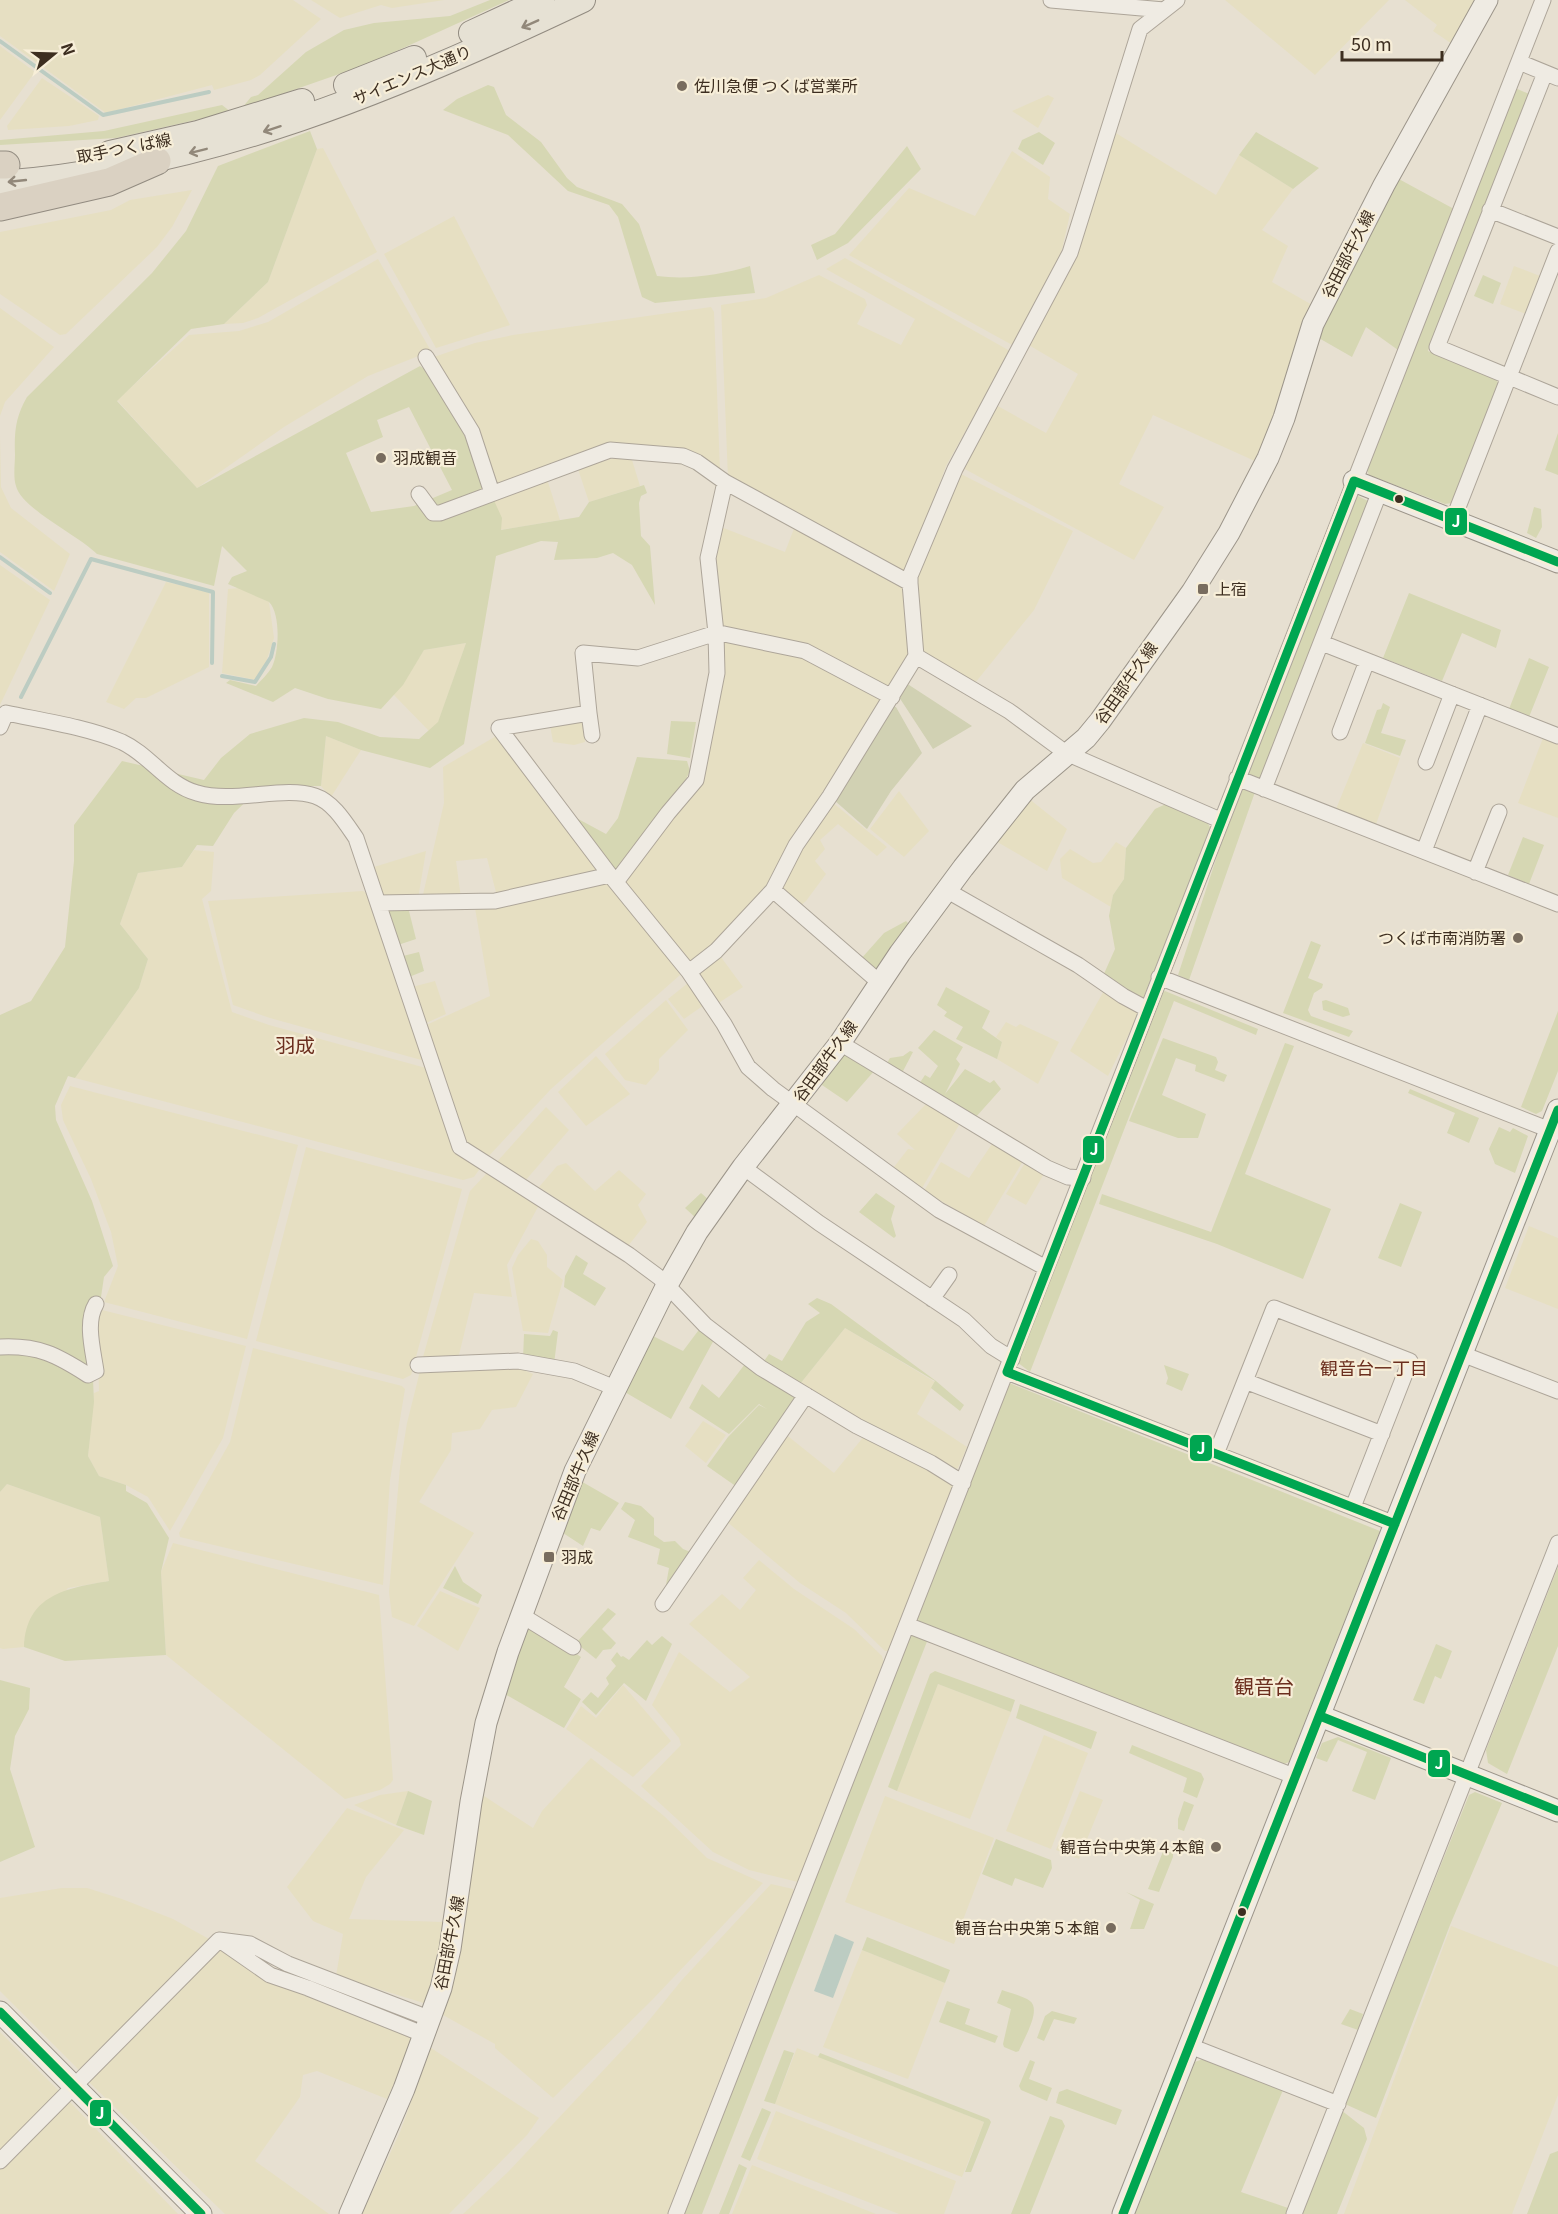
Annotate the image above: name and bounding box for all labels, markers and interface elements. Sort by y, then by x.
one-way arrow [522,19,540,31]
north arrow [24,24,84,84]
scale bar [1342,24,1442,62]
text: 50 m [1351,30,1392,56]
street label: サイエンス大通り [348,38,475,110]
text: N [56,39,82,58]
place label: 佐川急便 つくば営業所 [694,73,858,97]
marker: 佐川急便 つくば営業所 [675,79,689,93]
one-way arrow [263,124,282,135]
street label: 取手つくば線 [74,126,173,168]
one-way arrow [188,146,207,157]
one-way arrow [7,176,27,187]
street label: 谷田部牛久線 [1315,205,1380,302]
place label: 羽成観音 [393,445,457,469]
marker: 羽成観音 [374,451,388,465]
unlabelled marker [1393,493,1405,505]
line badge: J [1444,507,1468,536]
text: J [1451,508,1461,532]
place label: 上宿 [1215,576,1247,600]
marker: 上宿 [1196,582,1210,596]
street label: 谷田部牛久線 [1088,636,1163,729]
place label: つくば市南消防署 [1378,925,1506,949]
marker: つくば市南消防署 [1511,931,1525,945]
street label: 谷田部牛久線 [786,1015,862,1106]
district label: 羽成 [275,1030,315,1059]
line badge: J [1082,1135,1105,1164]
text: J [1089,1136,1099,1160]
district label: 観音台一丁目 [1320,1354,1428,1380]
street label: 谷田部牛久線 [544,1427,604,1524]
line badge: J [1189,1434,1213,1462]
text: J [1196,1435,1206,1459]
place label: 羽成 [561,1544,593,1568]
marker: 羽成 [542,1550,556,1564]
district label: 観音台 [1234,1671,1294,1700]
line badge: J [1427,1749,1451,1778]
text: J [1434,1750,1444,1774]
place label: 観音台中央第４本館 [1060,1834,1204,1858]
marker: 観音台中央第４本館 [1209,1840,1223,1854]
street label: 谷田部牛久線 [427,1893,469,1992]
unlabelled marker [1236,1906,1248,1918]
place label: 観音台中央第５本館 [955,1915,1099,1939]
marker: 観音台中央第５本館 [1104,1921,1118,1935]
line badge: J [89,2099,112,2127]
text: J [95,2100,105,2124]

